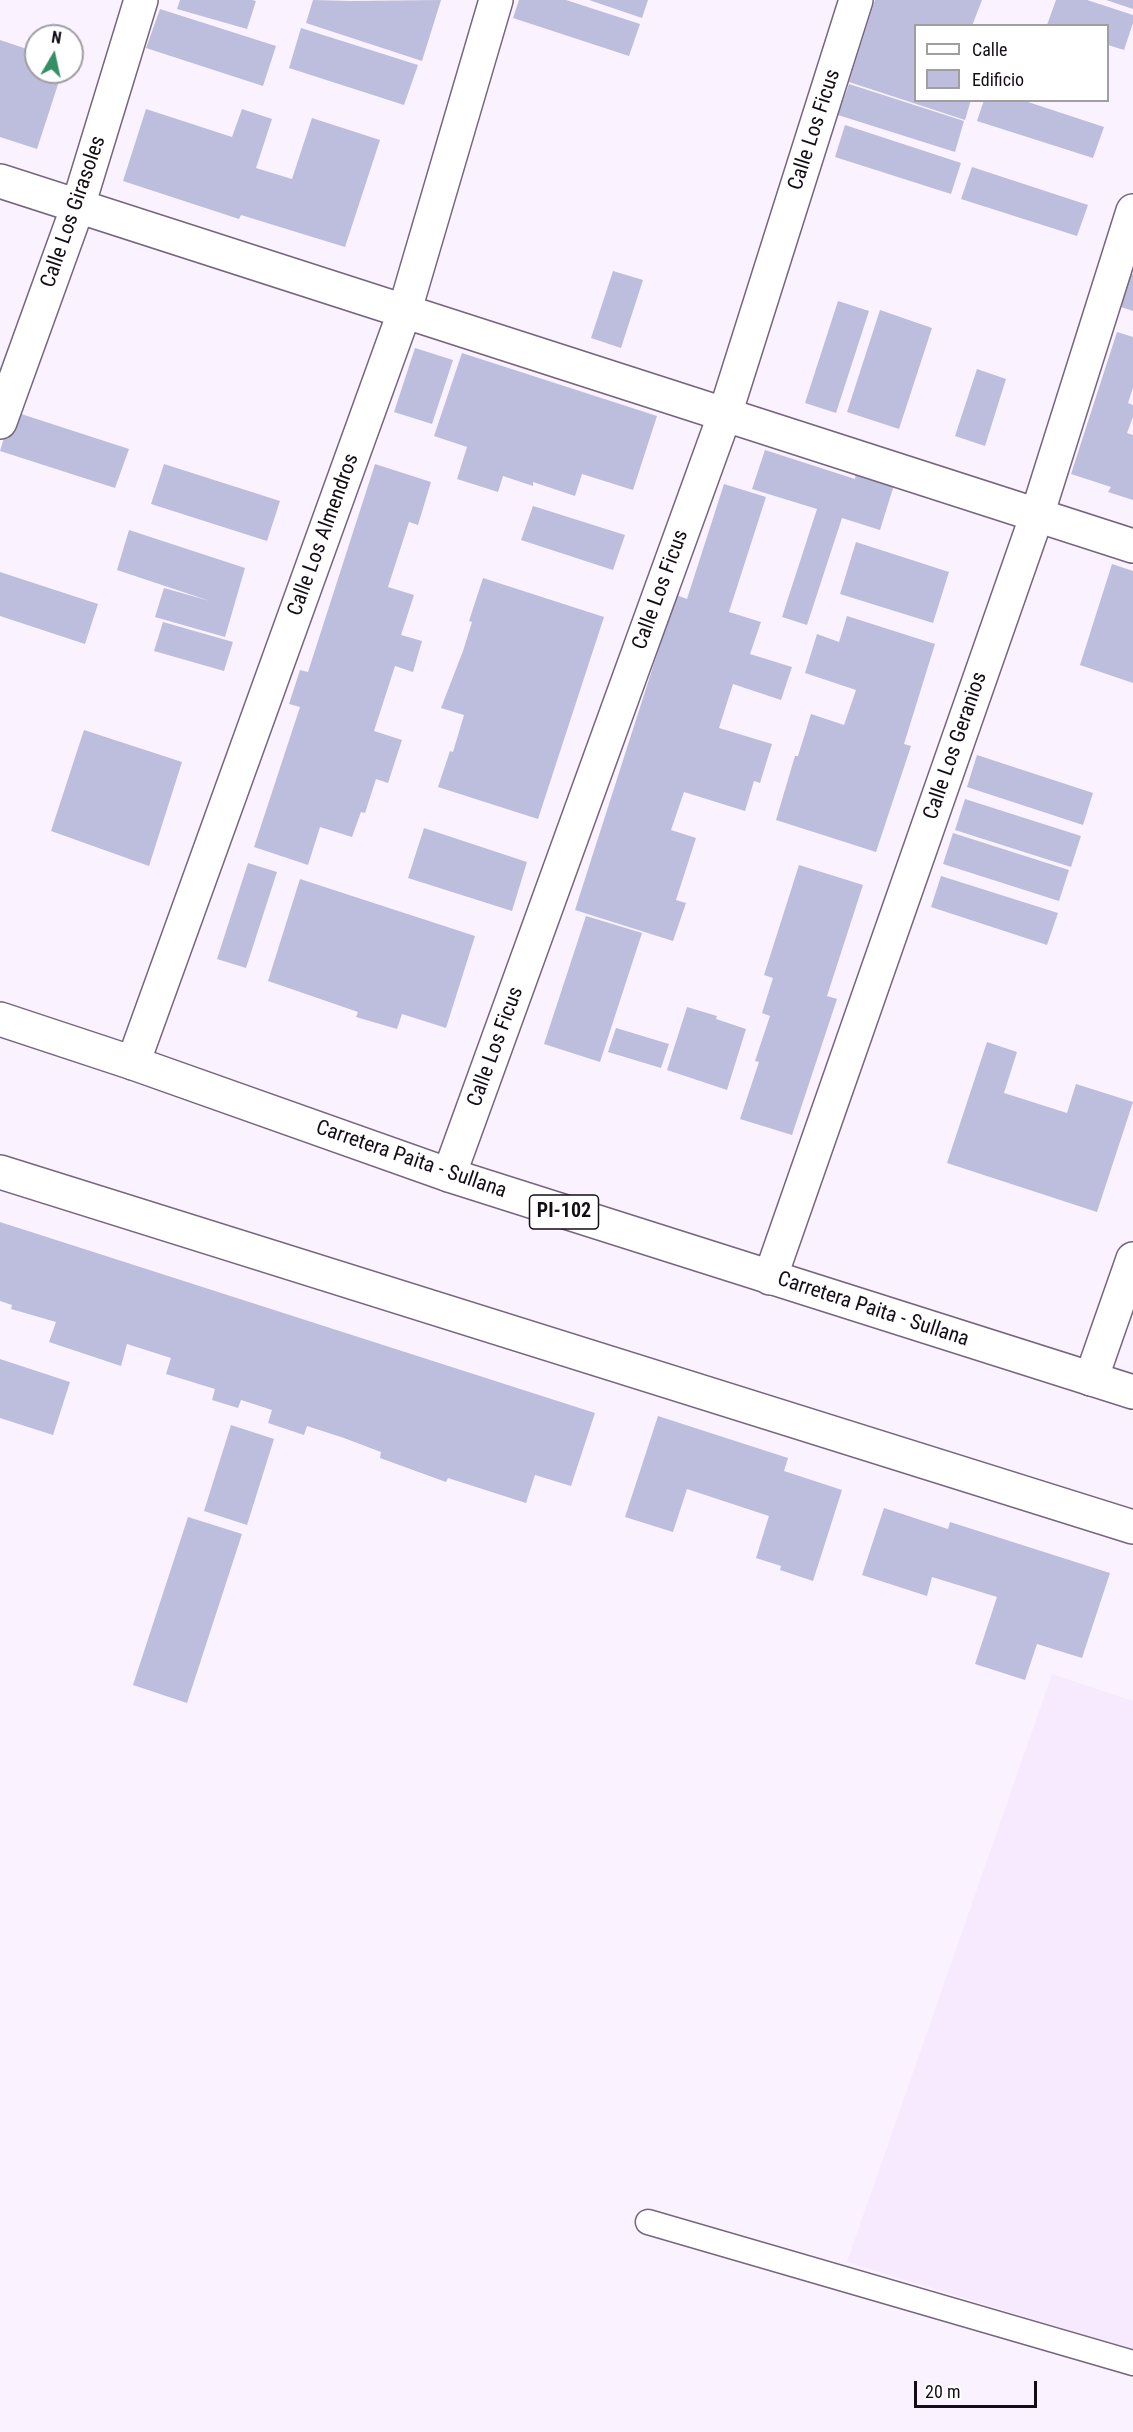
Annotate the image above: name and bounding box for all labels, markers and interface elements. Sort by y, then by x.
north arrow [24,24,84,84]
legend [914,24,1109,102]
text: N [50,28,63,48]
text: Calle [972,39,1008,60]
street label: Calle Los Ficus [784,66,846,194]
text: Edificio [972,69,1024,90]
street label: Calle Los Girasoles [36,133,112,291]
street label: Calle Los Almendros [283,450,365,620]
street label: Calle Los Ficus [628,527,694,653]
street label: Calle Los Geranios [919,669,993,823]
street label: Calle Los Ficus [463,984,529,1110]
street label: Carretera Paita - Sullana [312,1116,510,1204]
road number: PI-102 [530,1195,598,1229]
street label: Carretera Paita - Sullana [774,1267,972,1353]
scale bar [917,2369,1040,2407]
text: 20 m [925,2381,960,2402]

